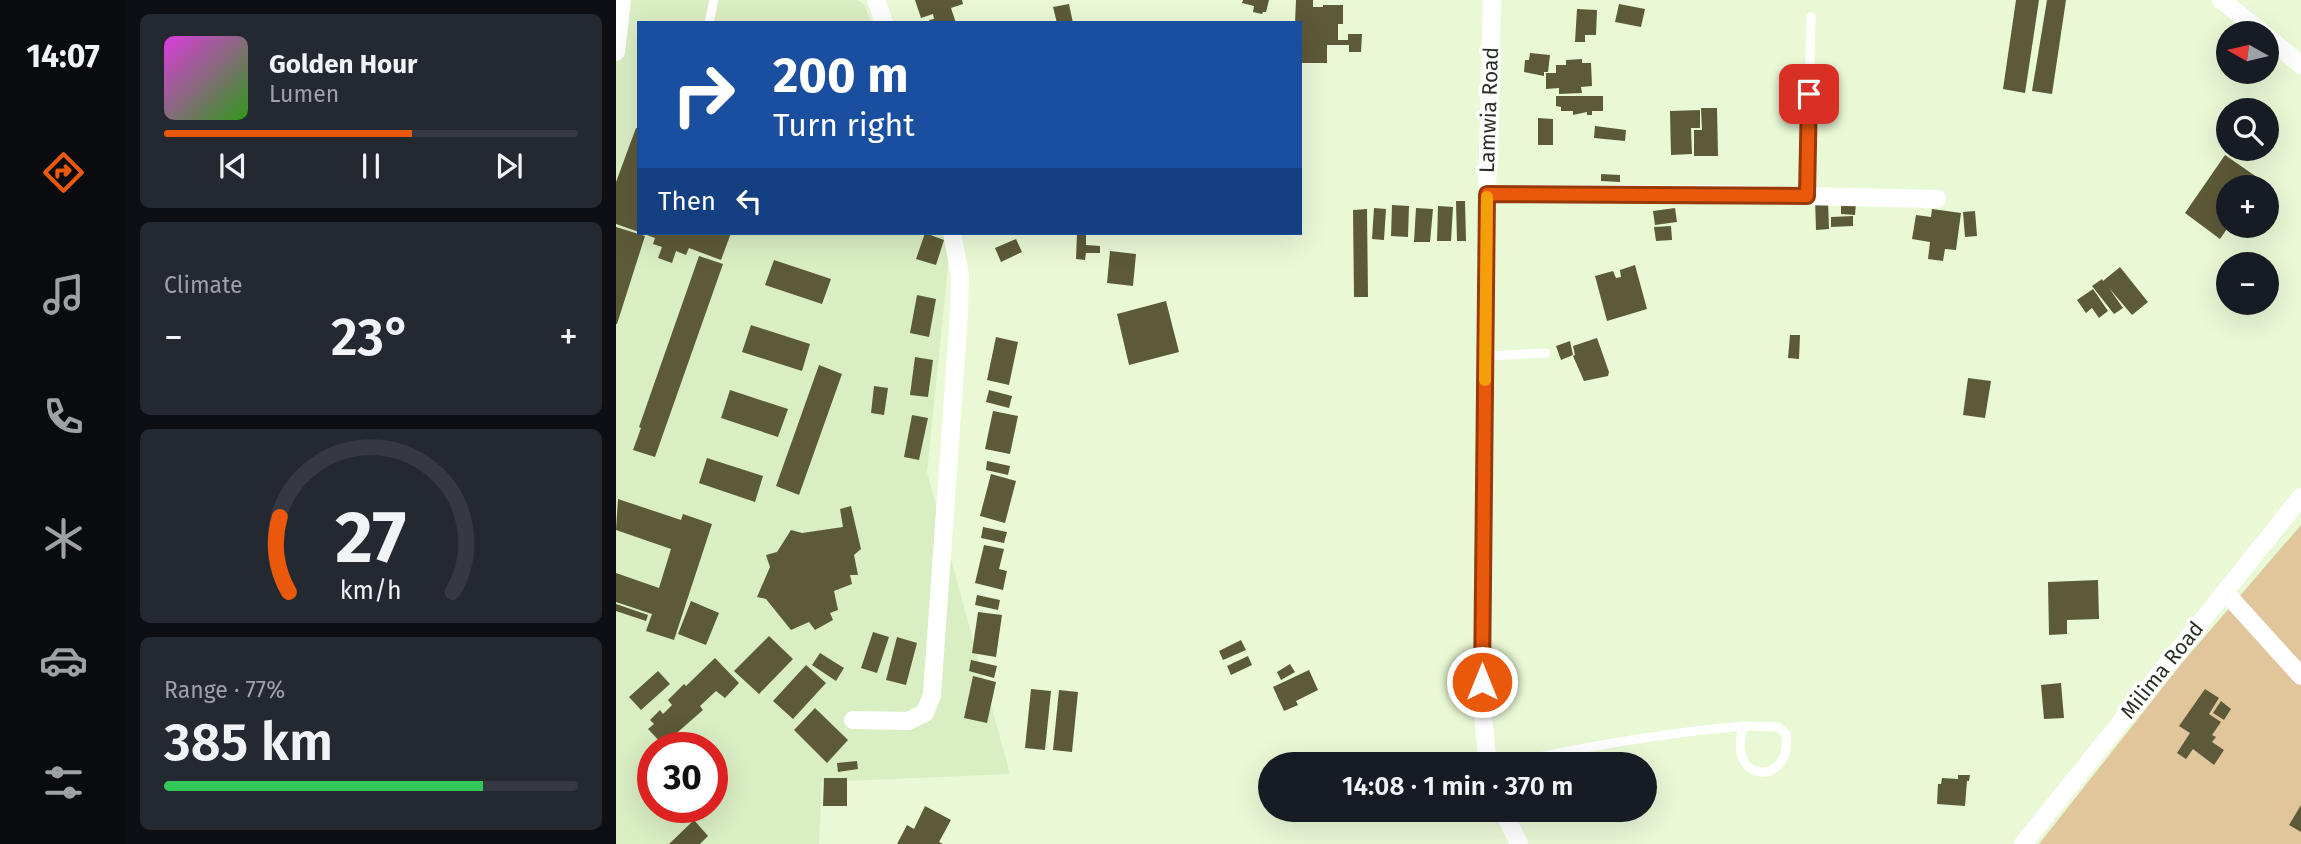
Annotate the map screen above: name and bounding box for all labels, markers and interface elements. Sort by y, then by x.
north arrow [2216,21,2278,84]
map controls [2216,21,2279,315]
text: 14:07 [26,37,100,75]
text: 200 m [773,46,909,105]
street label: Lamwia Road [1474,47,1504,173]
text: Golden Hour [269,49,417,80]
icon: right [658,49,749,140]
pin [1779,64,1839,124]
icon: arrive [1790,75,1828,113]
text: Lumen [269,80,339,108]
button: search [2216,98,2279,161]
text: Turn right [773,106,915,144]
icon: previous [214,147,252,185]
icon: pause [352,147,390,185]
icon: next [490,147,528,185]
icon: directions [39,148,88,197]
button: + [2216,175,2279,238]
icon: left [730,182,768,220]
text: Then [658,186,716,217]
button: − [2216,252,2279,315]
icon: music [39,270,88,319]
text: Climate [164,271,243,299]
text: 23° [331,306,411,369]
text: − [164,314,183,360]
text: + [559,314,578,360]
icon: phone [39,392,88,441]
text: 27 [336,494,406,581]
icon: climate [39,514,88,563]
text: km/h [340,576,402,606]
street label: Milima Road [2115,616,2209,724]
icon: car [39,636,88,685]
position arrow [1445,645,1519,719]
text: Range · 77% [164,676,285,704]
text: 385 km [164,711,333,774]
speed limit sign: 30 [637,732,728,823]
icon: filters [39,758,88,807]
text: 14:08 · 1 min · 370 m [1342,771,1573,802]

